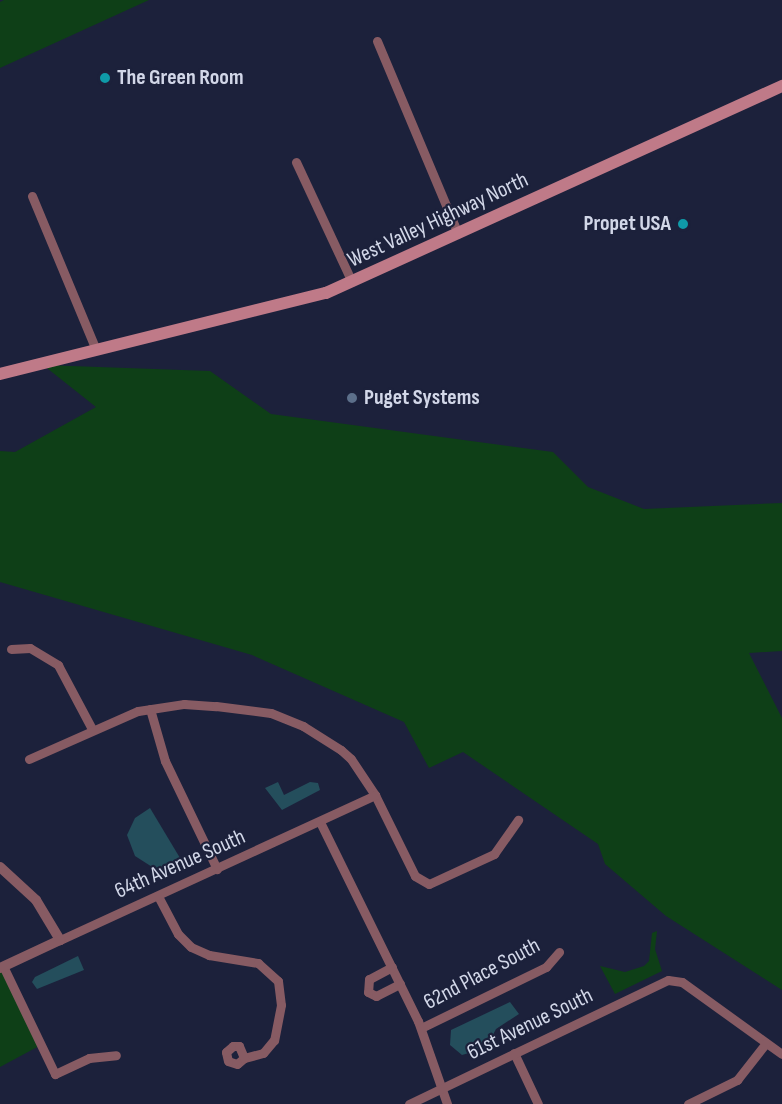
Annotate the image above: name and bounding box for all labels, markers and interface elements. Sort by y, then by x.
place label: The Green Room [117,65,243,91]
marker: The Green Room [98,71,112,85]
street label: West Valley Highway North [343,167,533,273]
place label: Propet USA [584,211,671,237]
marker: Propet USA [676,217,690,231]
place label: Puget Systems [364,385,480,411]
marker: Puget Systems [345,391,359,405]
street label: 64th Avenue South [111,823,249,905]
street label: 62nd Place South [419,932,545,1016]
street label: 61st Avenue South [463,982,597,1066]

